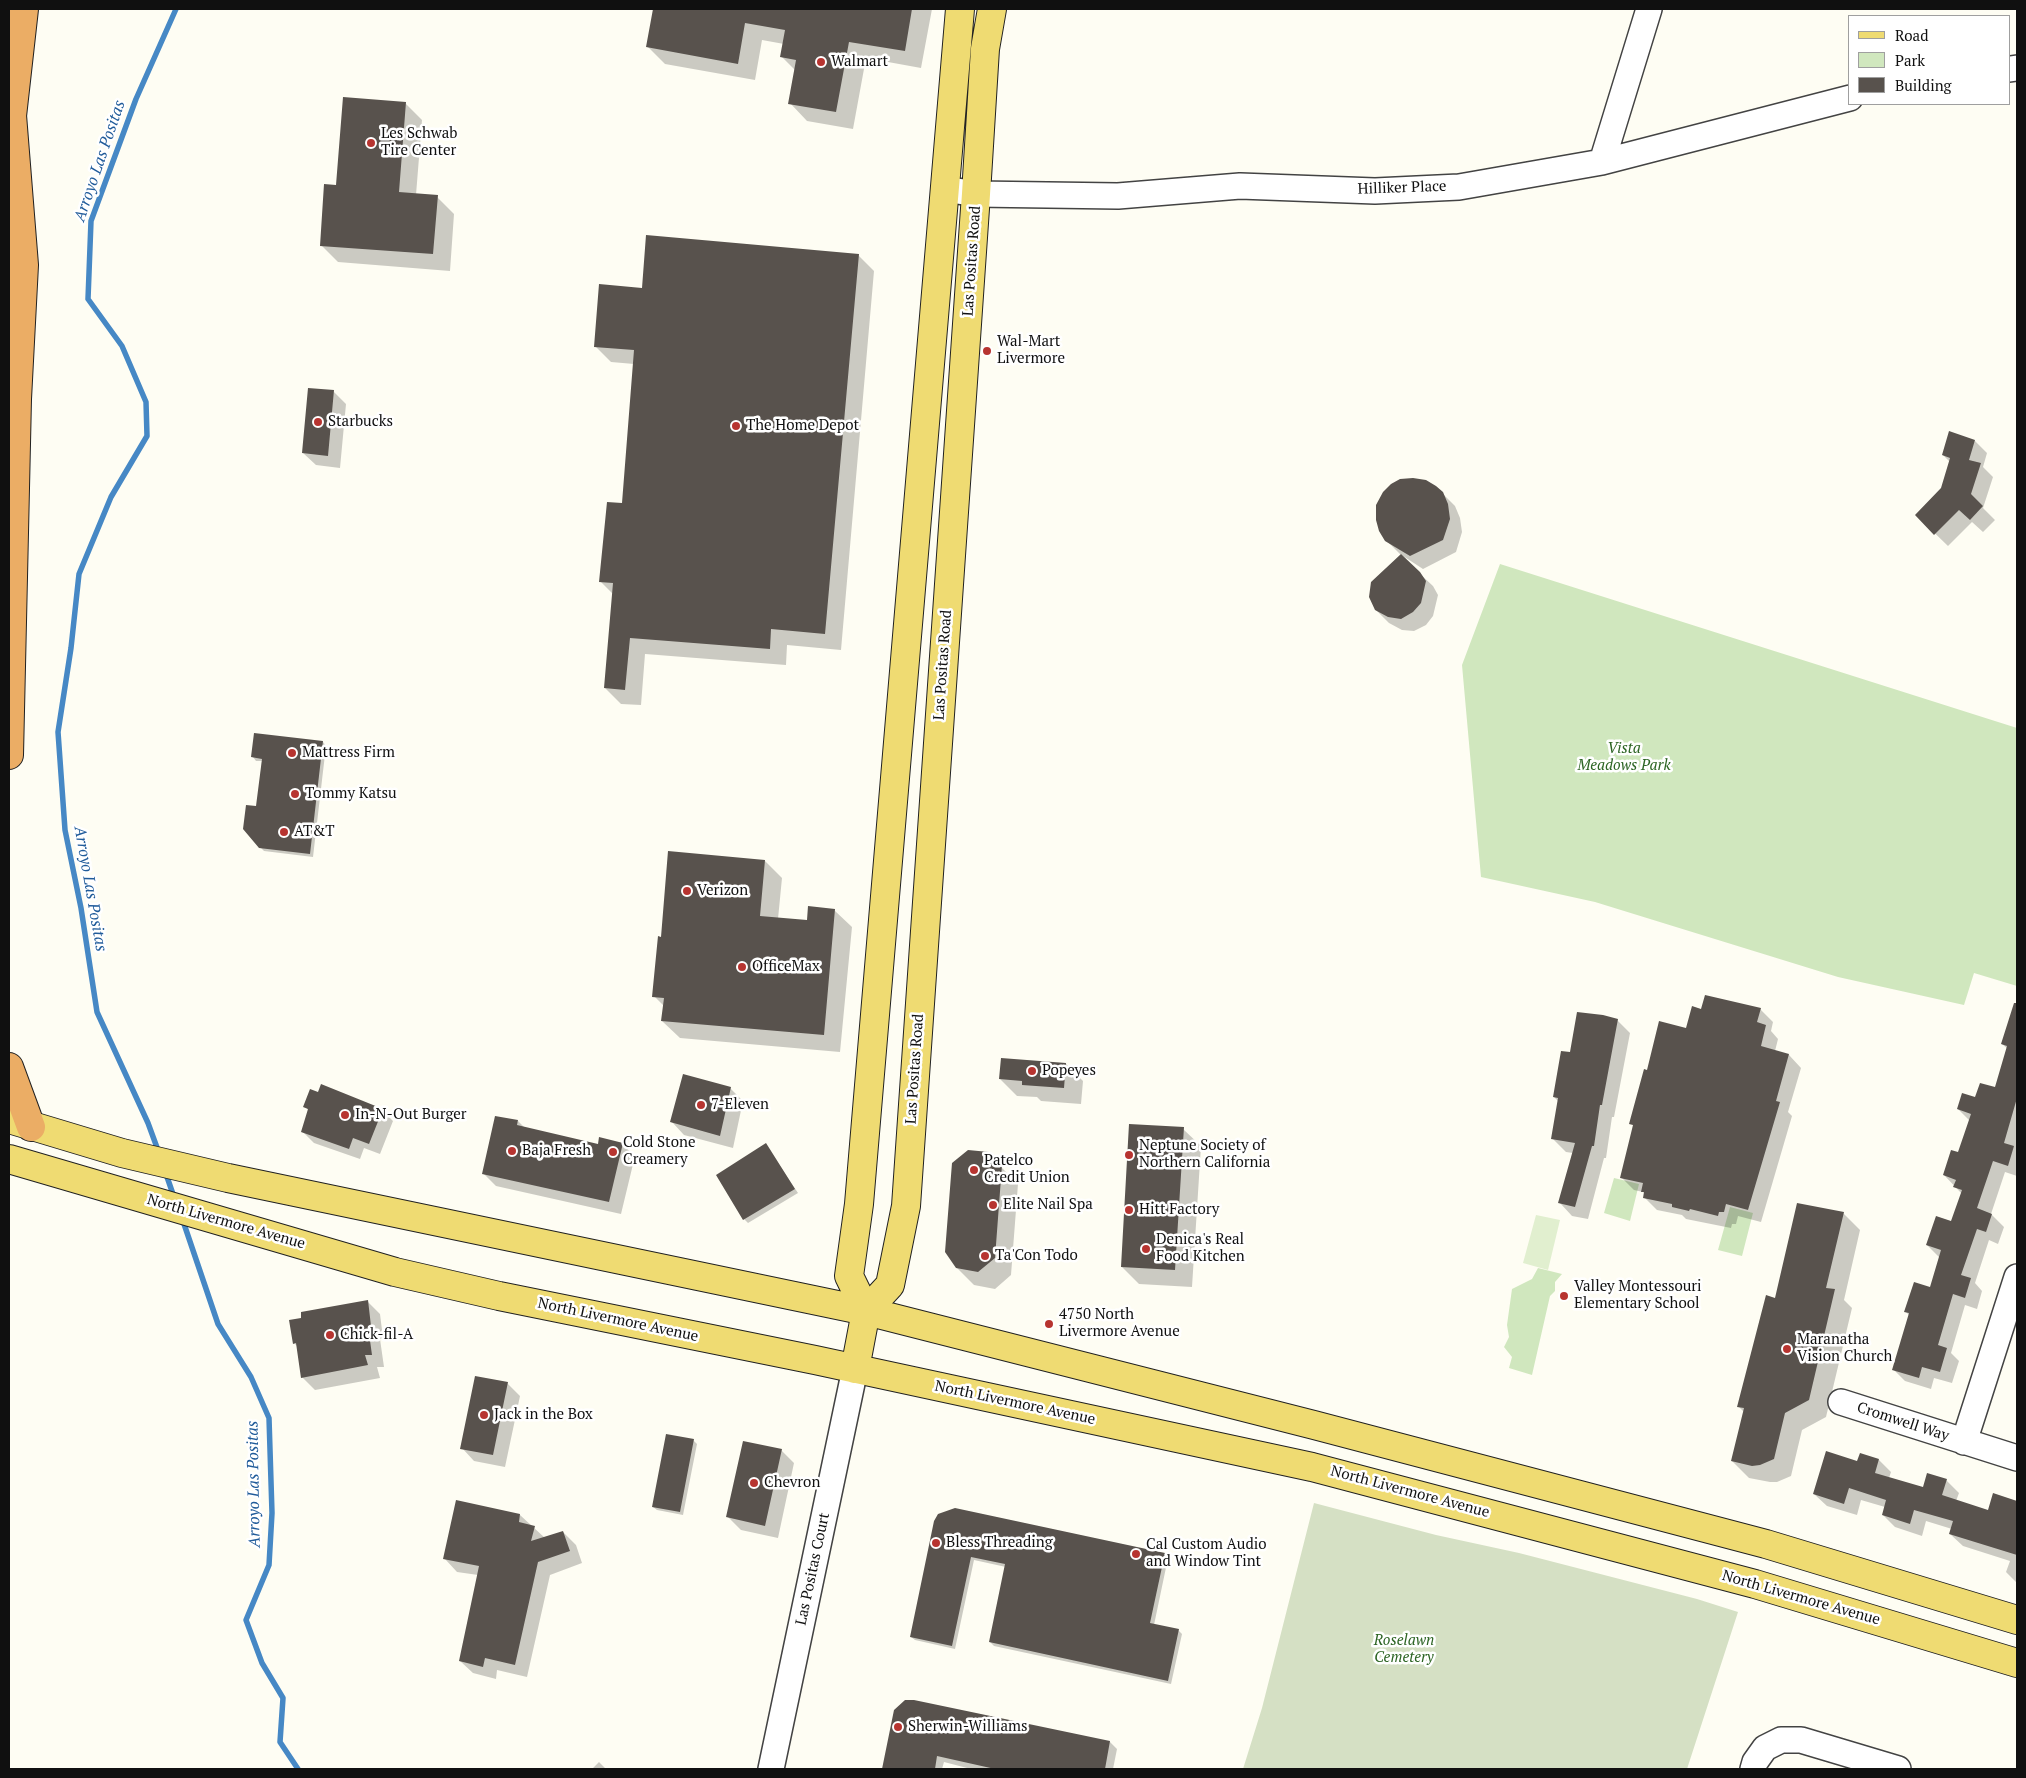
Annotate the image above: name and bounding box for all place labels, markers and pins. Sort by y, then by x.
place label: Walmart [831,53,888,71]
marker: Walmart [815,56,827,68]
place label: Les Schwab Tire Center [381,125,457,160]
marker: Les Schwab Tire Center [365,137,377,149]
place label: Wal-Mart Livermore [997,333,1065,368]
marker: Wal-Mart Livermore [981,345,993,357]
place label: Starbucks [328,413,393,431]
marker: Starbucks [312,416,324,428]
place label: The Home Depot [746,417,859,435]
marker: The Home Depot [730,420,742,432]
place label: Mattress Firm [302,744,395,762]
marker: Mattress Firm [286,747,298,759]
place label: Tommy Katsu [305,785,397,803]
marker: Tommy Katsu [289,788,301,800]
place label: AT&T [294,823,335,841]
marker: AT&T [278,826,290,838]
place label: Verizon [697,882,748,900]
marker: Verizon [681,885,693,897]
place label: OfficeMax [752,958,820,976]
marker: OfficeMax [736,961,748,973]
place label: Popeyes [1042,1062,1096,1080]
marker: Popeyes [1026,1065,1038,1077]
place label: 7-Eleven [711,1096,769,1114]
marker: 7-Eleven [695,1099,707,1111]
place label: In-N-Out Burger [355,1106,467,1124]
marker: In-N-Out Burger [339,1109,351,1121]
place label: Cold Stone Creamery [623,1134,695,1169]
place label: Neptune Society of Northern California [1139,1137,1270,1172]
place label: Baja Fresh [522,1142,591,1160]
marker: Baja Fresh [506,1145,518,1157]
marker: Cold Stone Creamery [607,1146,619,1158]
marker: Neptune Society of Northern California [1123,1149,1135,1161]
place label: Patelco Credit Union [984,1152,1070,1187]
marker: Patelco Credit Union [968,1164,980,1176]
place label: Elite Nail Spa [1003,1196,1093,1214]
marker: Elite Nail Spa [987,1199,999,1211]
place label: Hitt Factory [1139,1201,1219,1219]
marker: Hitt Factory [1123,1204,1135,1216]
place label: Denica's Real Food Kitchen [1156,1231,1245,1266]
marker: Denica's Real Food Kitchen [1140,1243,1152,1255]
place label: Ta'Con Todo [995,1247,1078,1265]
marker: Ta'Con Todo [979,1250,991,1262]
place label: Valley Montessouri Elementary School [1574,1278,1702,1313]
marker: Valley Montessouri Elementary School [1558,1290,1570,1302]
place label: 4750 North Livermore Avenue [1059,1306,1180,1341]
marker: 4750 North Livermore Avenue [1043,1318,1055,1330]
place label: Chick-fil-A [340,1326,413,1344]
marker: Chick-fil-A [324,1329,336,1341]
place label: Maranatha Vision Church [1797,1331,1892,1366]
marker: Maranatha Vision Church [1781,1343,1793,1355]
place label: Jack in the Box [494,1406,593,1424]
marker: Jack in the Box [478,1409,490,1421]
place label: Chevron [764,1474,820,1492]
marker: Chevron [748,1477,760,1489]
place label: Bless Threading [946,1534,1053,1552]
place label: Cal Custom Audio and Window Tint [1146,1536,1267,1571]
marker: Bless Threading [930,1537,942,1549]
marker: Cal Custom Audio and Window Tint [1130,1548,1142,1560]
place label: Sherwin-Williams [908,1718,1027,1736]
marker: Sherwin-Williams [892,1721,904,1733]

